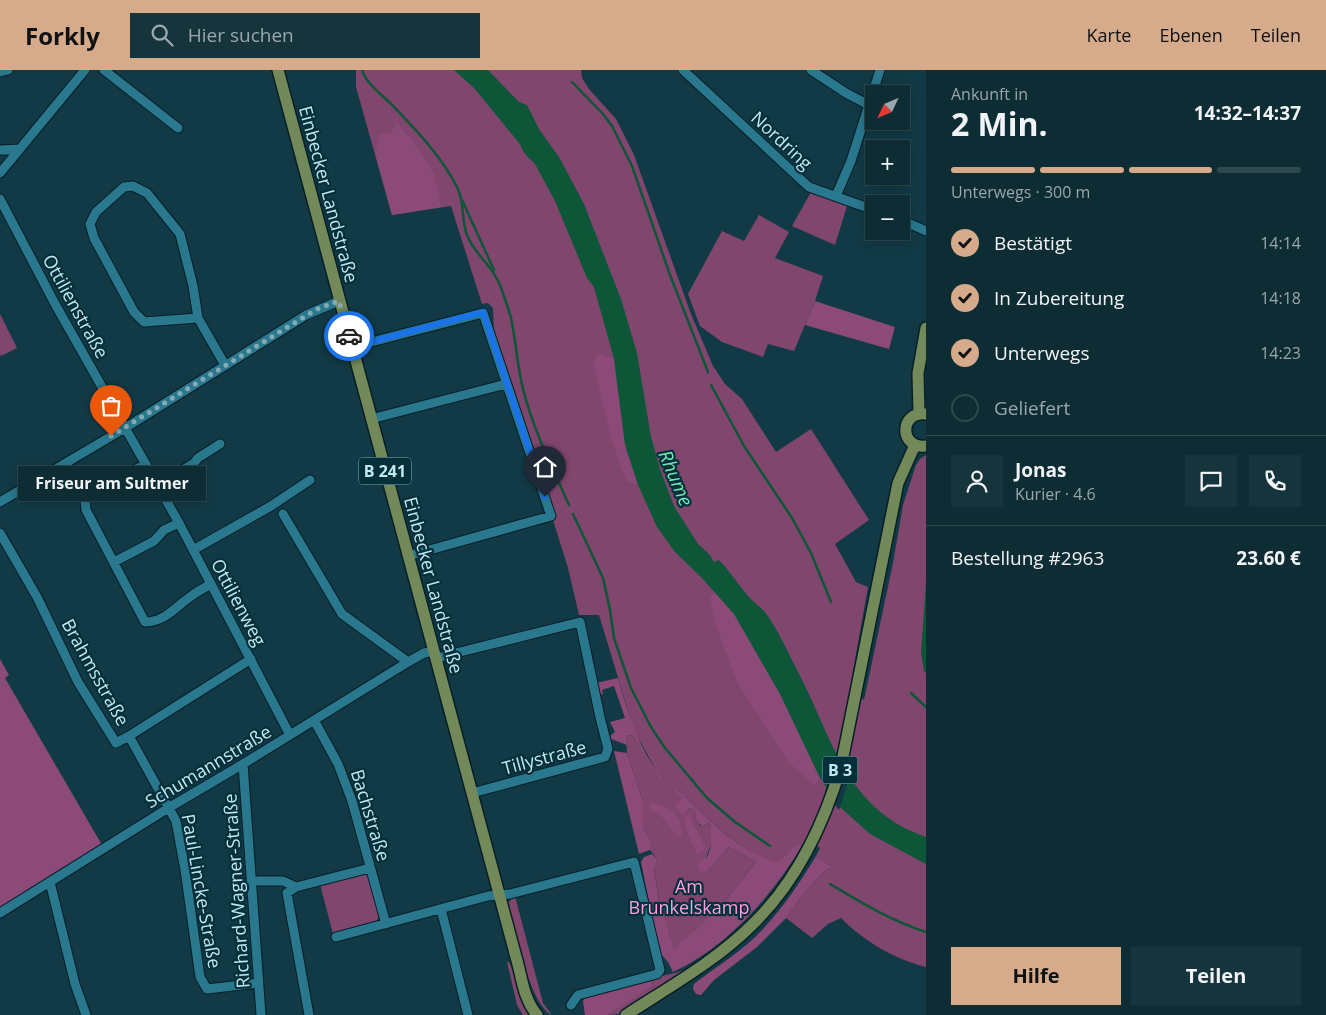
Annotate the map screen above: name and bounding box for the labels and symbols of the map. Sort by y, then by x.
north arrow [865,85,910,130]
street label: Einbecker Landstraße [294,103,364,285]
street label: Nordring [746,105,818,175]
street label: Ottilienstraße [38,250,114,362]
courier [324,311,374,361]
pin [90,385,132,436]
pin [524,446,566,497]
water label: Rhume [653,446,699,510]
road number: B 241 [359,458,411,484]
callout: Friseur am Sultmer [17,466,205,501]
street label: Einbecker Landstraße [399,494,469,676]
street label: Ottilienweg [206,554,272,650]
street label: Brahmsstraße [57,614,135,730]
street label: Schumannstraße [141,719,275,813]
street label: Tillystraße [499,734,589,780]
road number: B 3 [822,756,858,784]
street label: Bachstraße [346,766,396,864]
street label: Richard-Wagner-Straße [217,793,255,989]
street label: Paul-Lincke-Straße [177,812,227,970]
park label: Am Brunkelskamp [629,874,749,919]

